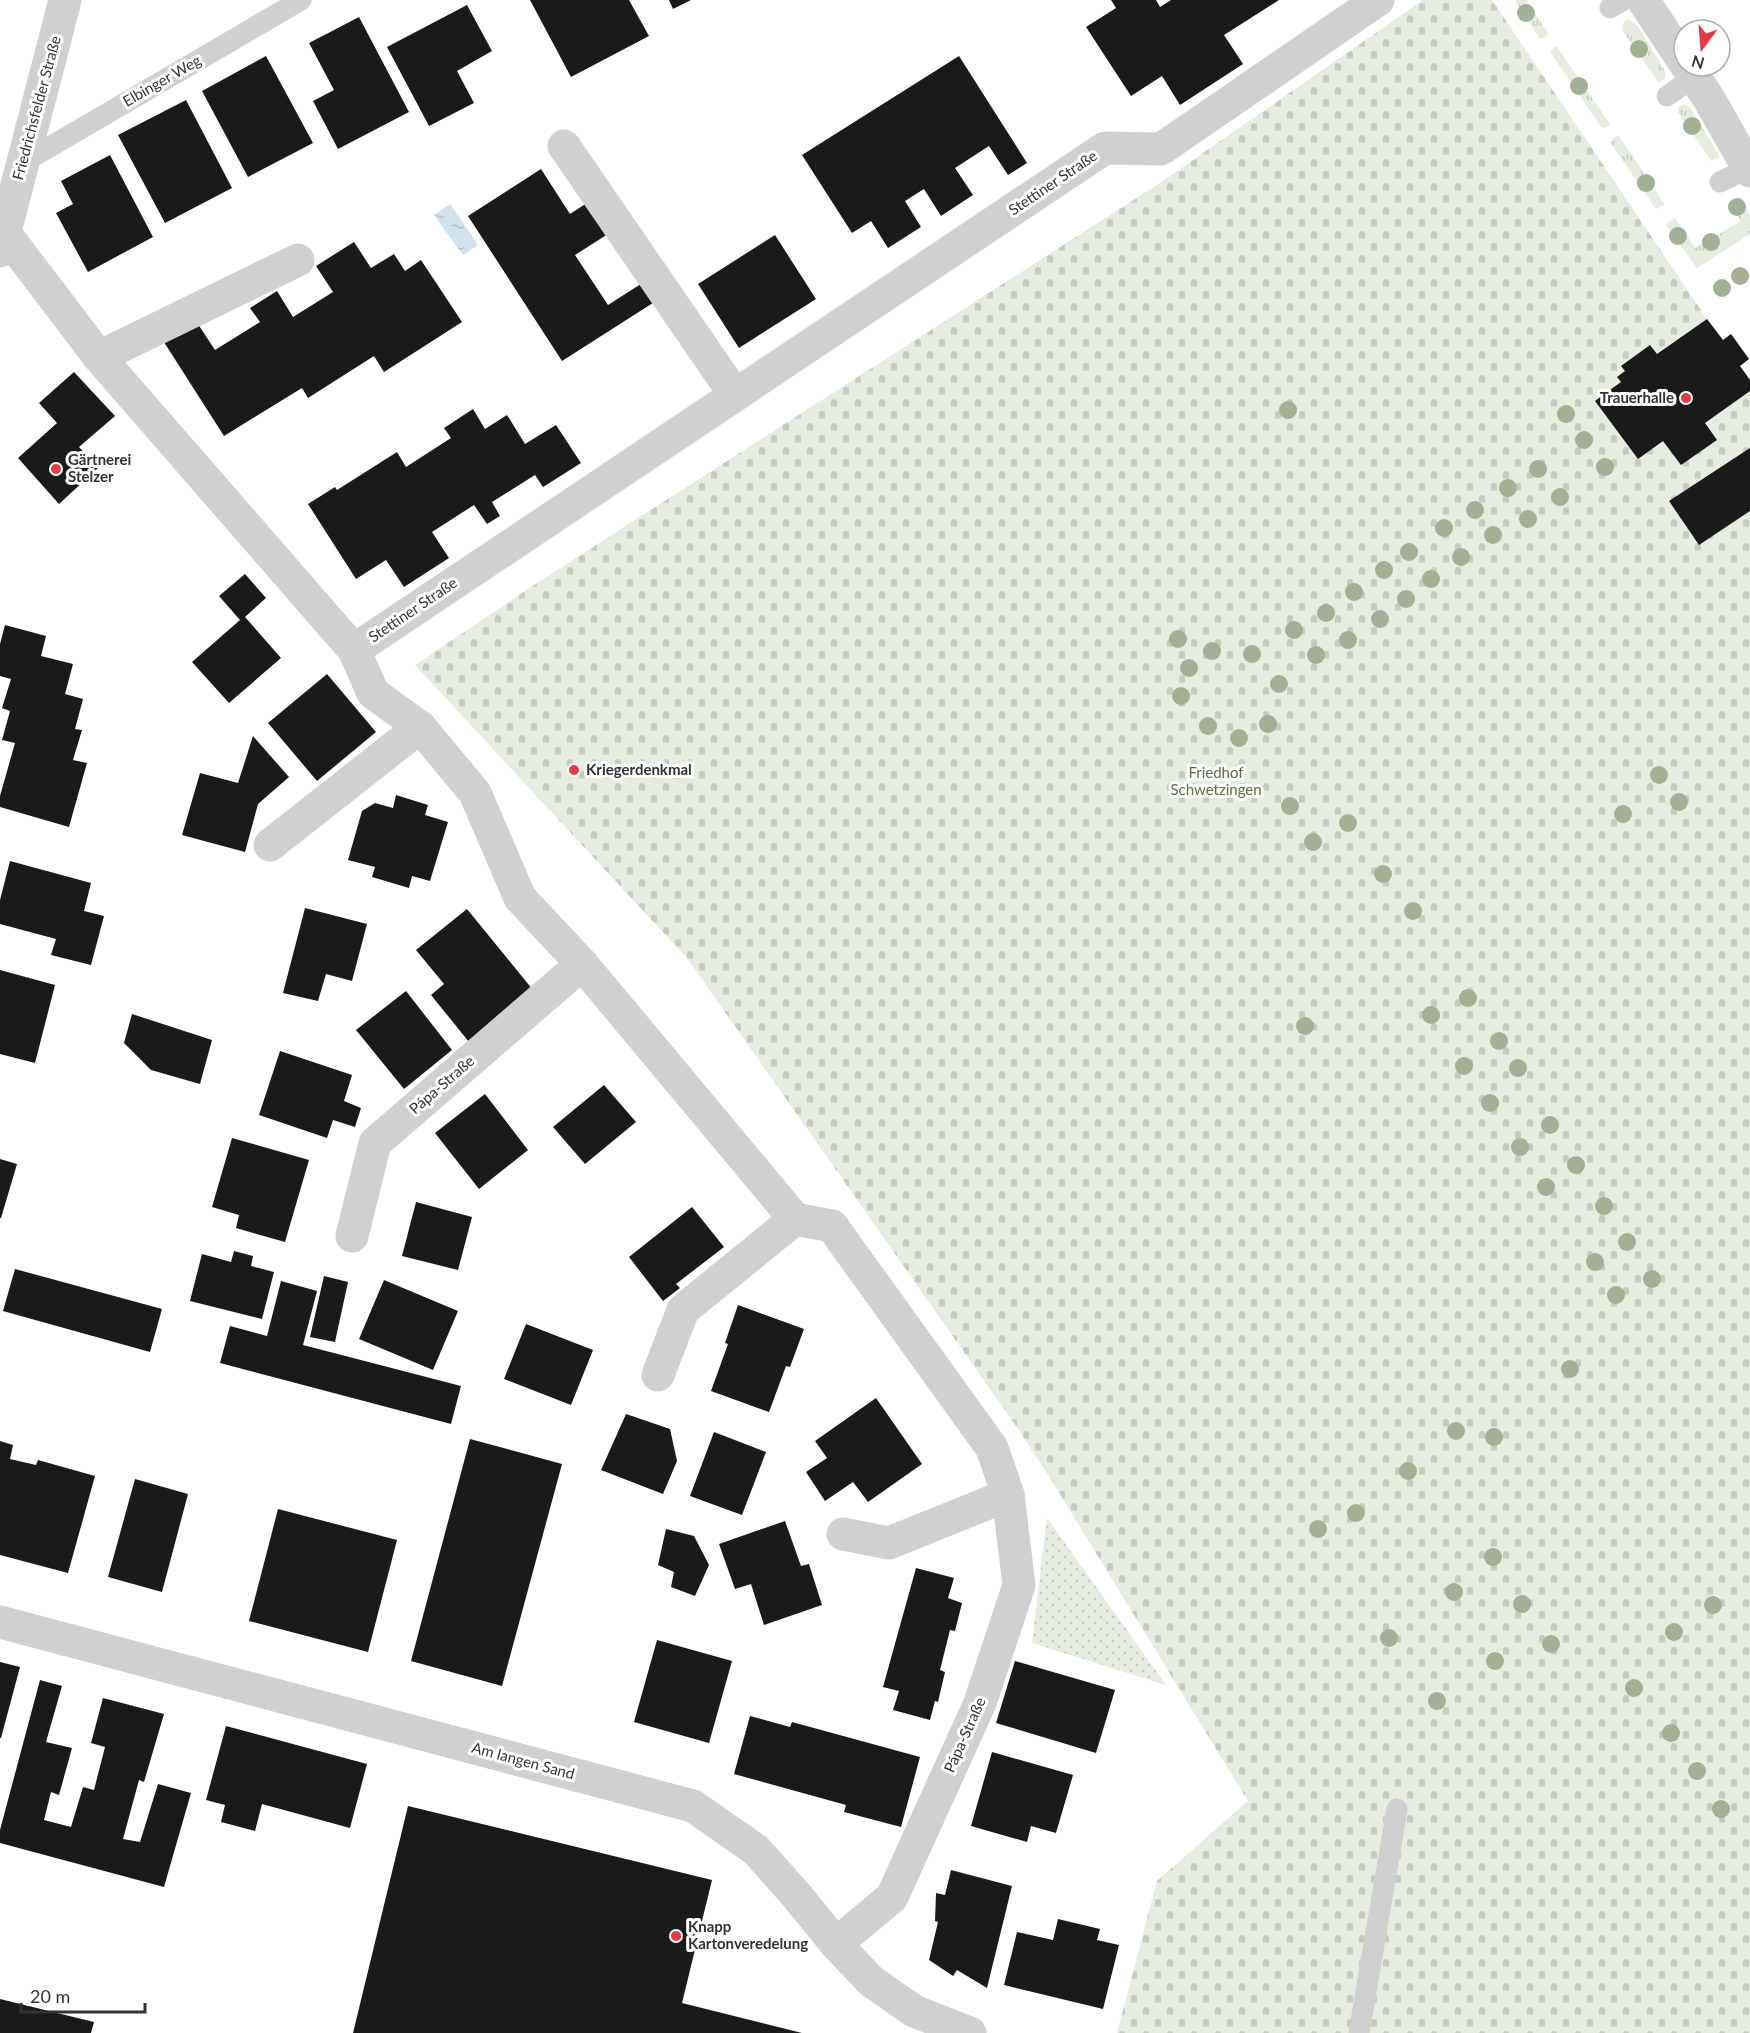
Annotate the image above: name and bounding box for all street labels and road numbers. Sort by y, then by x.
street label: Friedrichsfelder Straße [8,34,64,182]
street label: Elbinger Weg [119,50,204,110]
street label: Stettiner Straße [1005,146,1100,218]
street label: Stettiner Straße [365,573,460,645]
street label: Pápa-Straße [405,1051,478,1117]
street label: Pápa-Straße [940,1694,989,1775]
street label: Am langen Sand [470,1738,577,1782]

